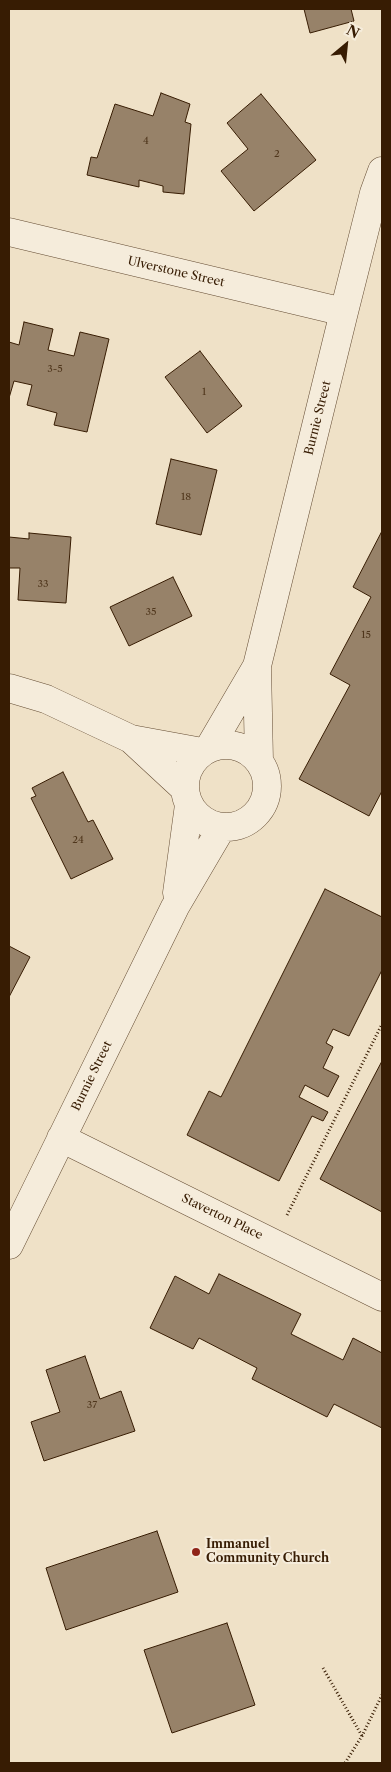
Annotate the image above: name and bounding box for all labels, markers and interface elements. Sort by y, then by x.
north arrow [321,20,371,70]
text: N [343,21,363,43]
house number: 4 [143,135,149,147]
house number: 2 [274,148,280,160]
street label: Ulverstone Street [126,254,226,290]
house number: 3-5 [47,363,63,375]
street label: Burnie Street [302,379,334,457]
house number: 1 [202,386,206,398]
house number: 18 [181,491,191,503]
house number: 33 [37,578,49,590]
house number: 35 [146,606,156,618]
house number: 15 [361,629,371,641]
house number: 24 [72,834,84,846]
street label: Burnie Street [69,1039,115,1113]
street label: Staverton Place [179,1191,265,1243]
house number: 37 [87,1399,97,1411]
place label: Immanuel Community Church [206,1538,329,1566]
marker: Immanuel Community Church [190,1546,202,1558]

